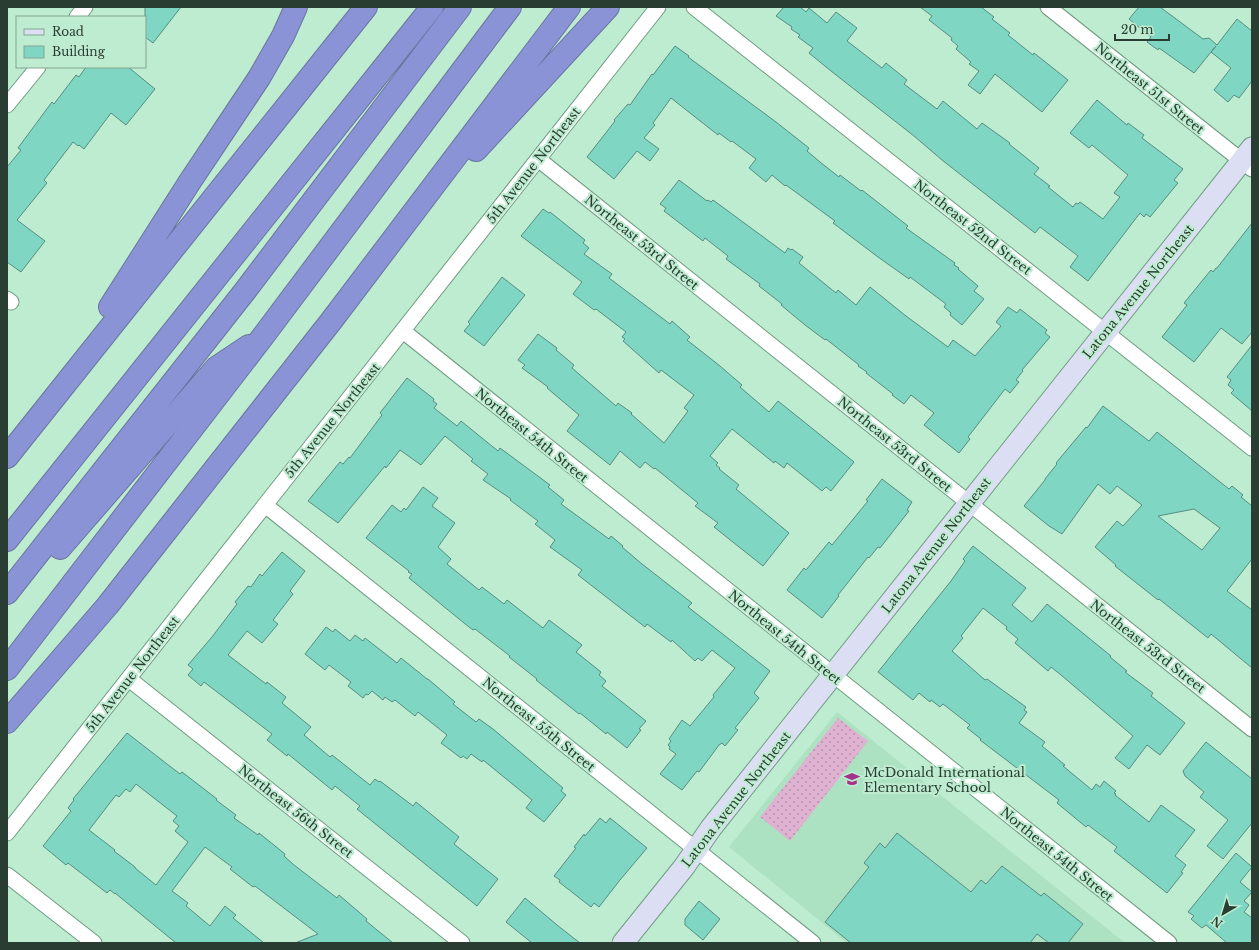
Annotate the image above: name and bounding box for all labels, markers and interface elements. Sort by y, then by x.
legend [16,16,146,68]
scale bar [1115,16,1169,42]
text: 20 m [1121,22,1153,37]
text: Road [52,24,84,39]
street label: Northeast 51st Street [1092,39,1208,138]
text: Building [52,44,106,59]
street label: 5th Avenue Northeast [483,104,584,227]
street label: Northeast 52nd Street [910,176,1035,279]
street label: Northeast 53rd Street [581,191,702,294]
street label: Latona Avenue Northeast [1079,221,1198,362]
street label: 5th Avenue Northeast [281,359,384,481]
street label: Northeast 54th Street [472,384,592,486]
street label: Northeast 53rd Street [834,393,955,496]
street label: Latona Avenue Northeast [878,474,995,617]
street label: Northeast 54th Street [725,586,845,688]
street label: Northeast 53rd Street [1086,596,1209,697]
street label: 5th Avenue Northeast [82,613,183,736]
street label: Northeast 55th Street [479,674,599,775]
street label: Latona Avenue Northeast [678,728,795,871]
street label: Northeast 56th Street [235,761,357,862]
place label: McDonald International Elementary School [864,764,1025,796]
school or university icon: McDonald International Elementary School [843,770,861,788]
street label: Northeast 54th Street [997,803,1117,905]
north arrow [1203,894,1243,934]
text: N [1208,913,1225,931]

